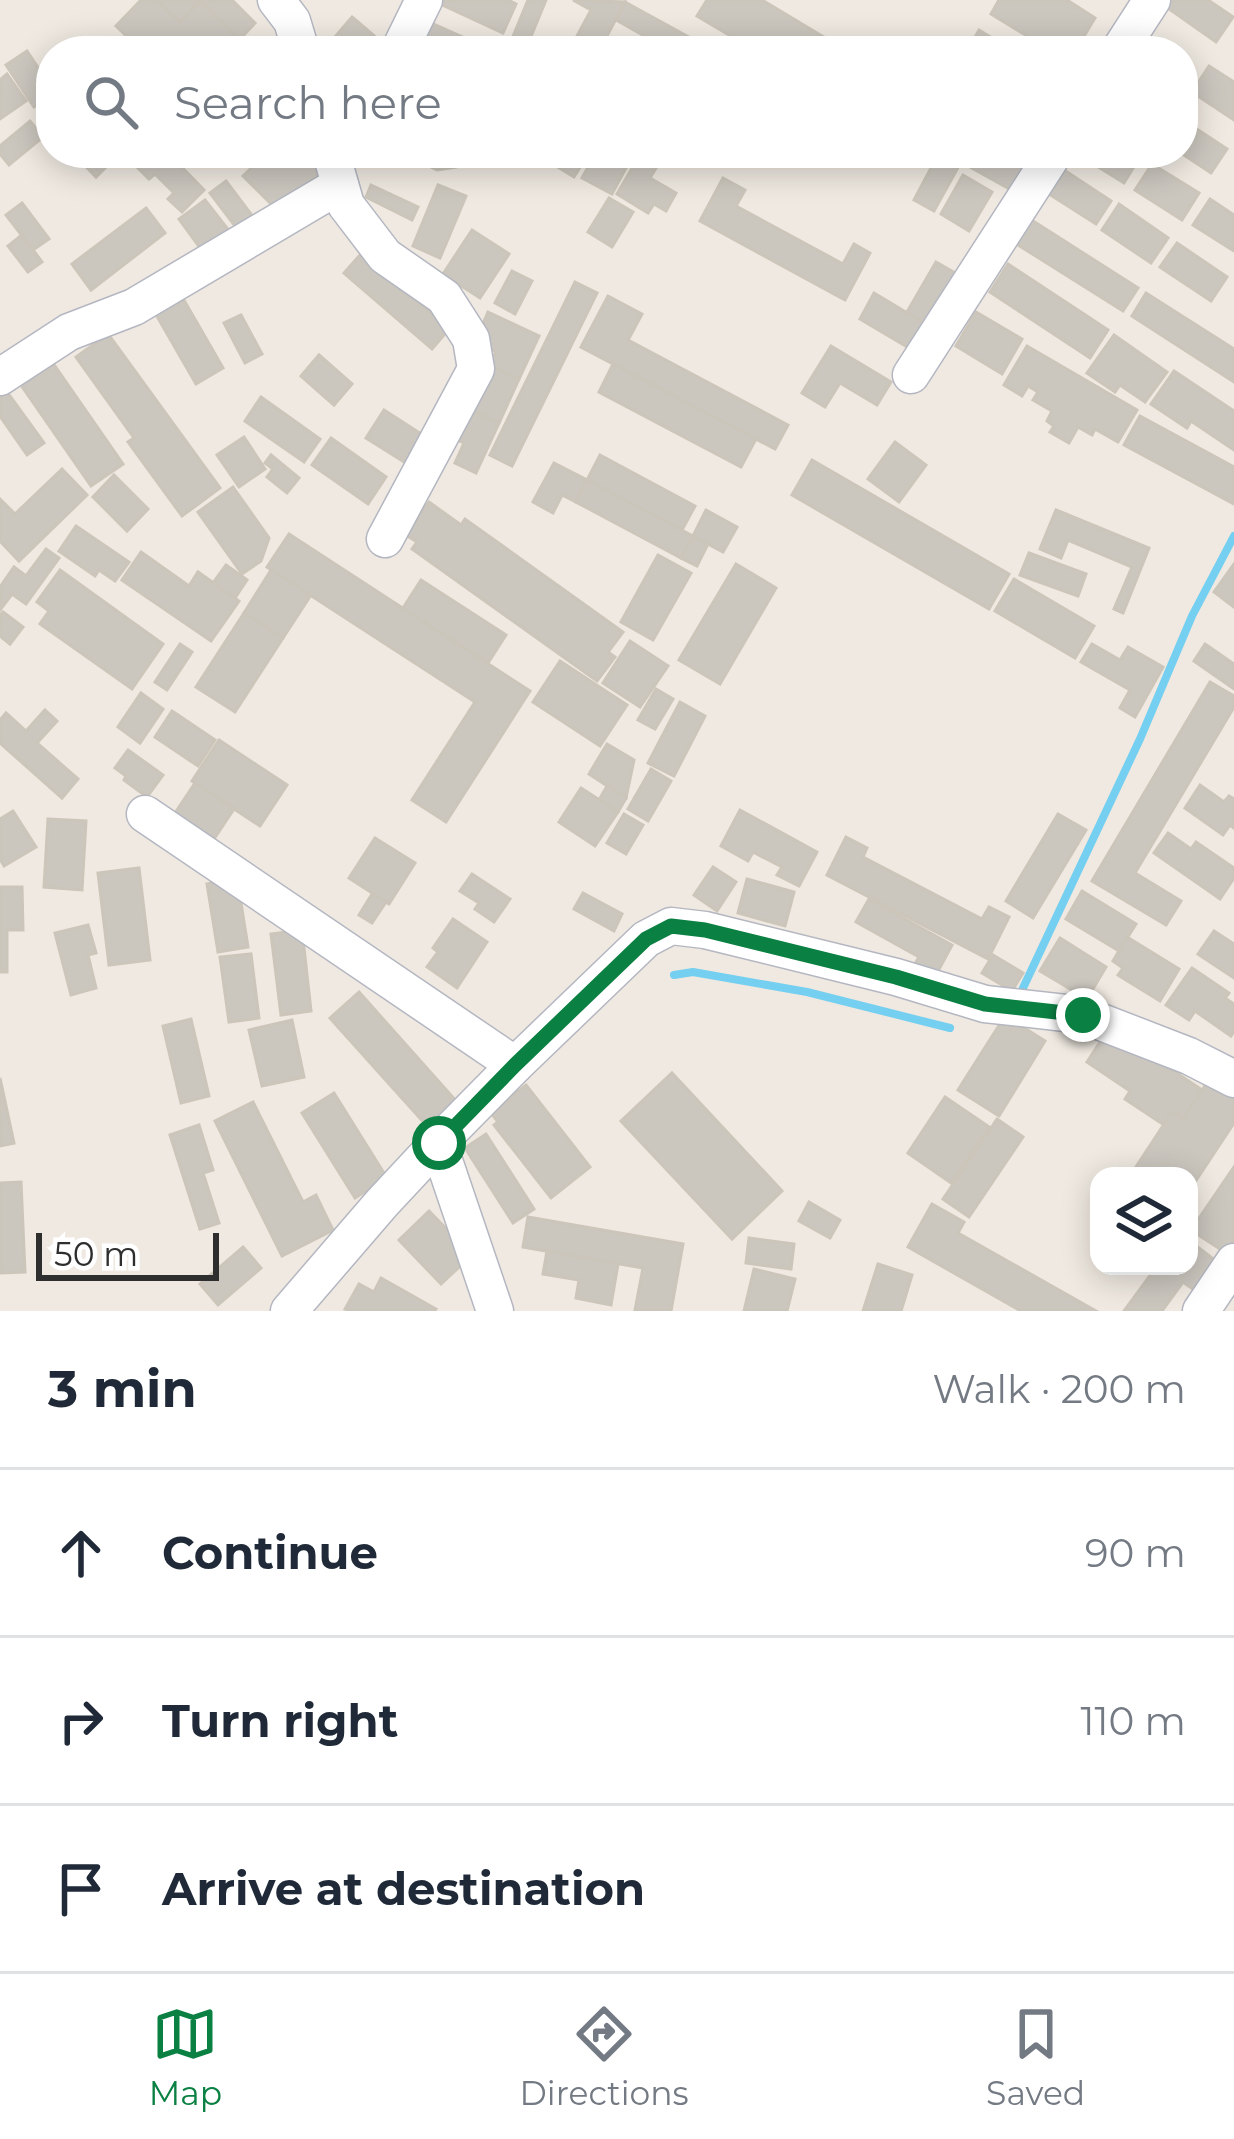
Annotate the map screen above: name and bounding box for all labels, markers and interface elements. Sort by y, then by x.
search box [36,36,1198,168]
icon: search [78,69,144,135]
text: Search here [174,75,442,130]
route end [1056,988,1110,1042]
route start [412,1116,466,1170]
map controls [1090,1167,1198,1275]
button: layers [1090,1167,1198,1275]
scale bar [36,1227,219,1280]
text: 50 m [54,1234,138,1274]
text: 3 min [48,1358,197,1420]
text: Walk · 200 m [932,1365,1186,1413]
icon: ahead [48,1520,114,1586]
text: Continue [162,1525,378,1580]
text: 90 m [1085,1529,1186,1577]
icon: right [48,1688,114,1754]
text: Turn right [162,1693,398,1748]
text: 110 m [1080,1697,1186,1745]
icon: arrive [48,1856,114,1922]
text: Arrive at destination [162,1861,645,1916]
tab: Map [149,2001,222,2113]
tab: Directions [520,2001,689,2113]
tab: Saved [986,2001,1085,2113]

